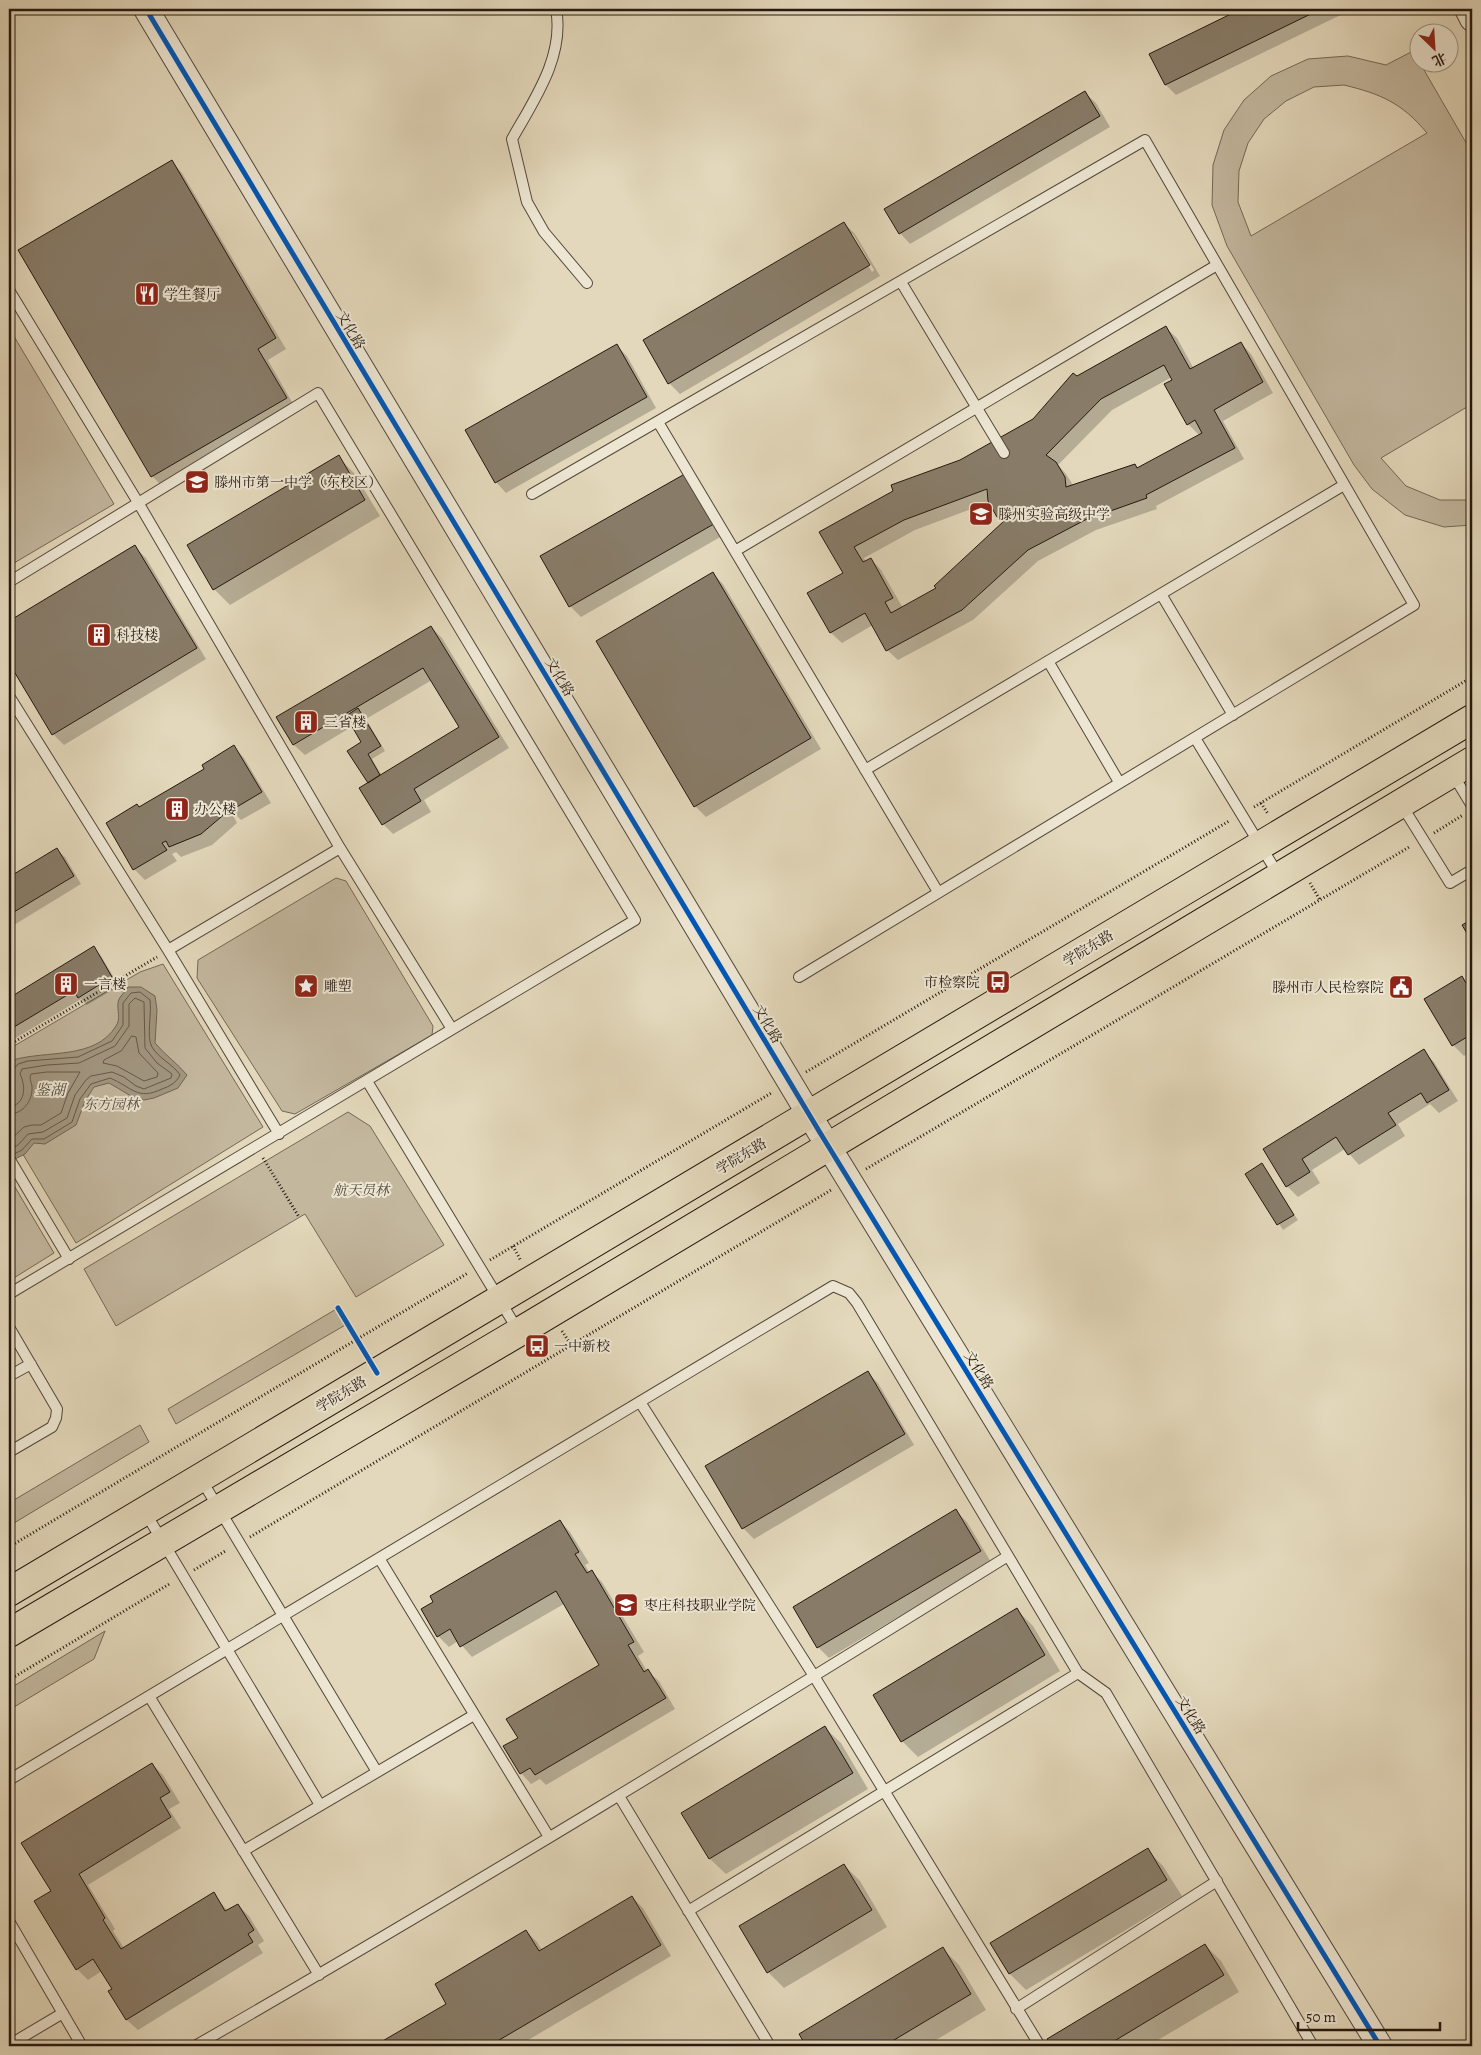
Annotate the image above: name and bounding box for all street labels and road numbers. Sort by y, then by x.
street label: 文化路 [332,307,370,353]
street label: 文化路 [541,654,579,700]
street label: 学院东路 [1059,926,1117,971]
street label: 文化路 [749,1001,787,1047]
street label: 学院东路 [712,1134,770,1179]
street label: 文化路 [959,1347,998,1393]
street label: 学院东路 [312,1372,370,1417]
street label: 文化路 [1171,1692,1210,1738]

